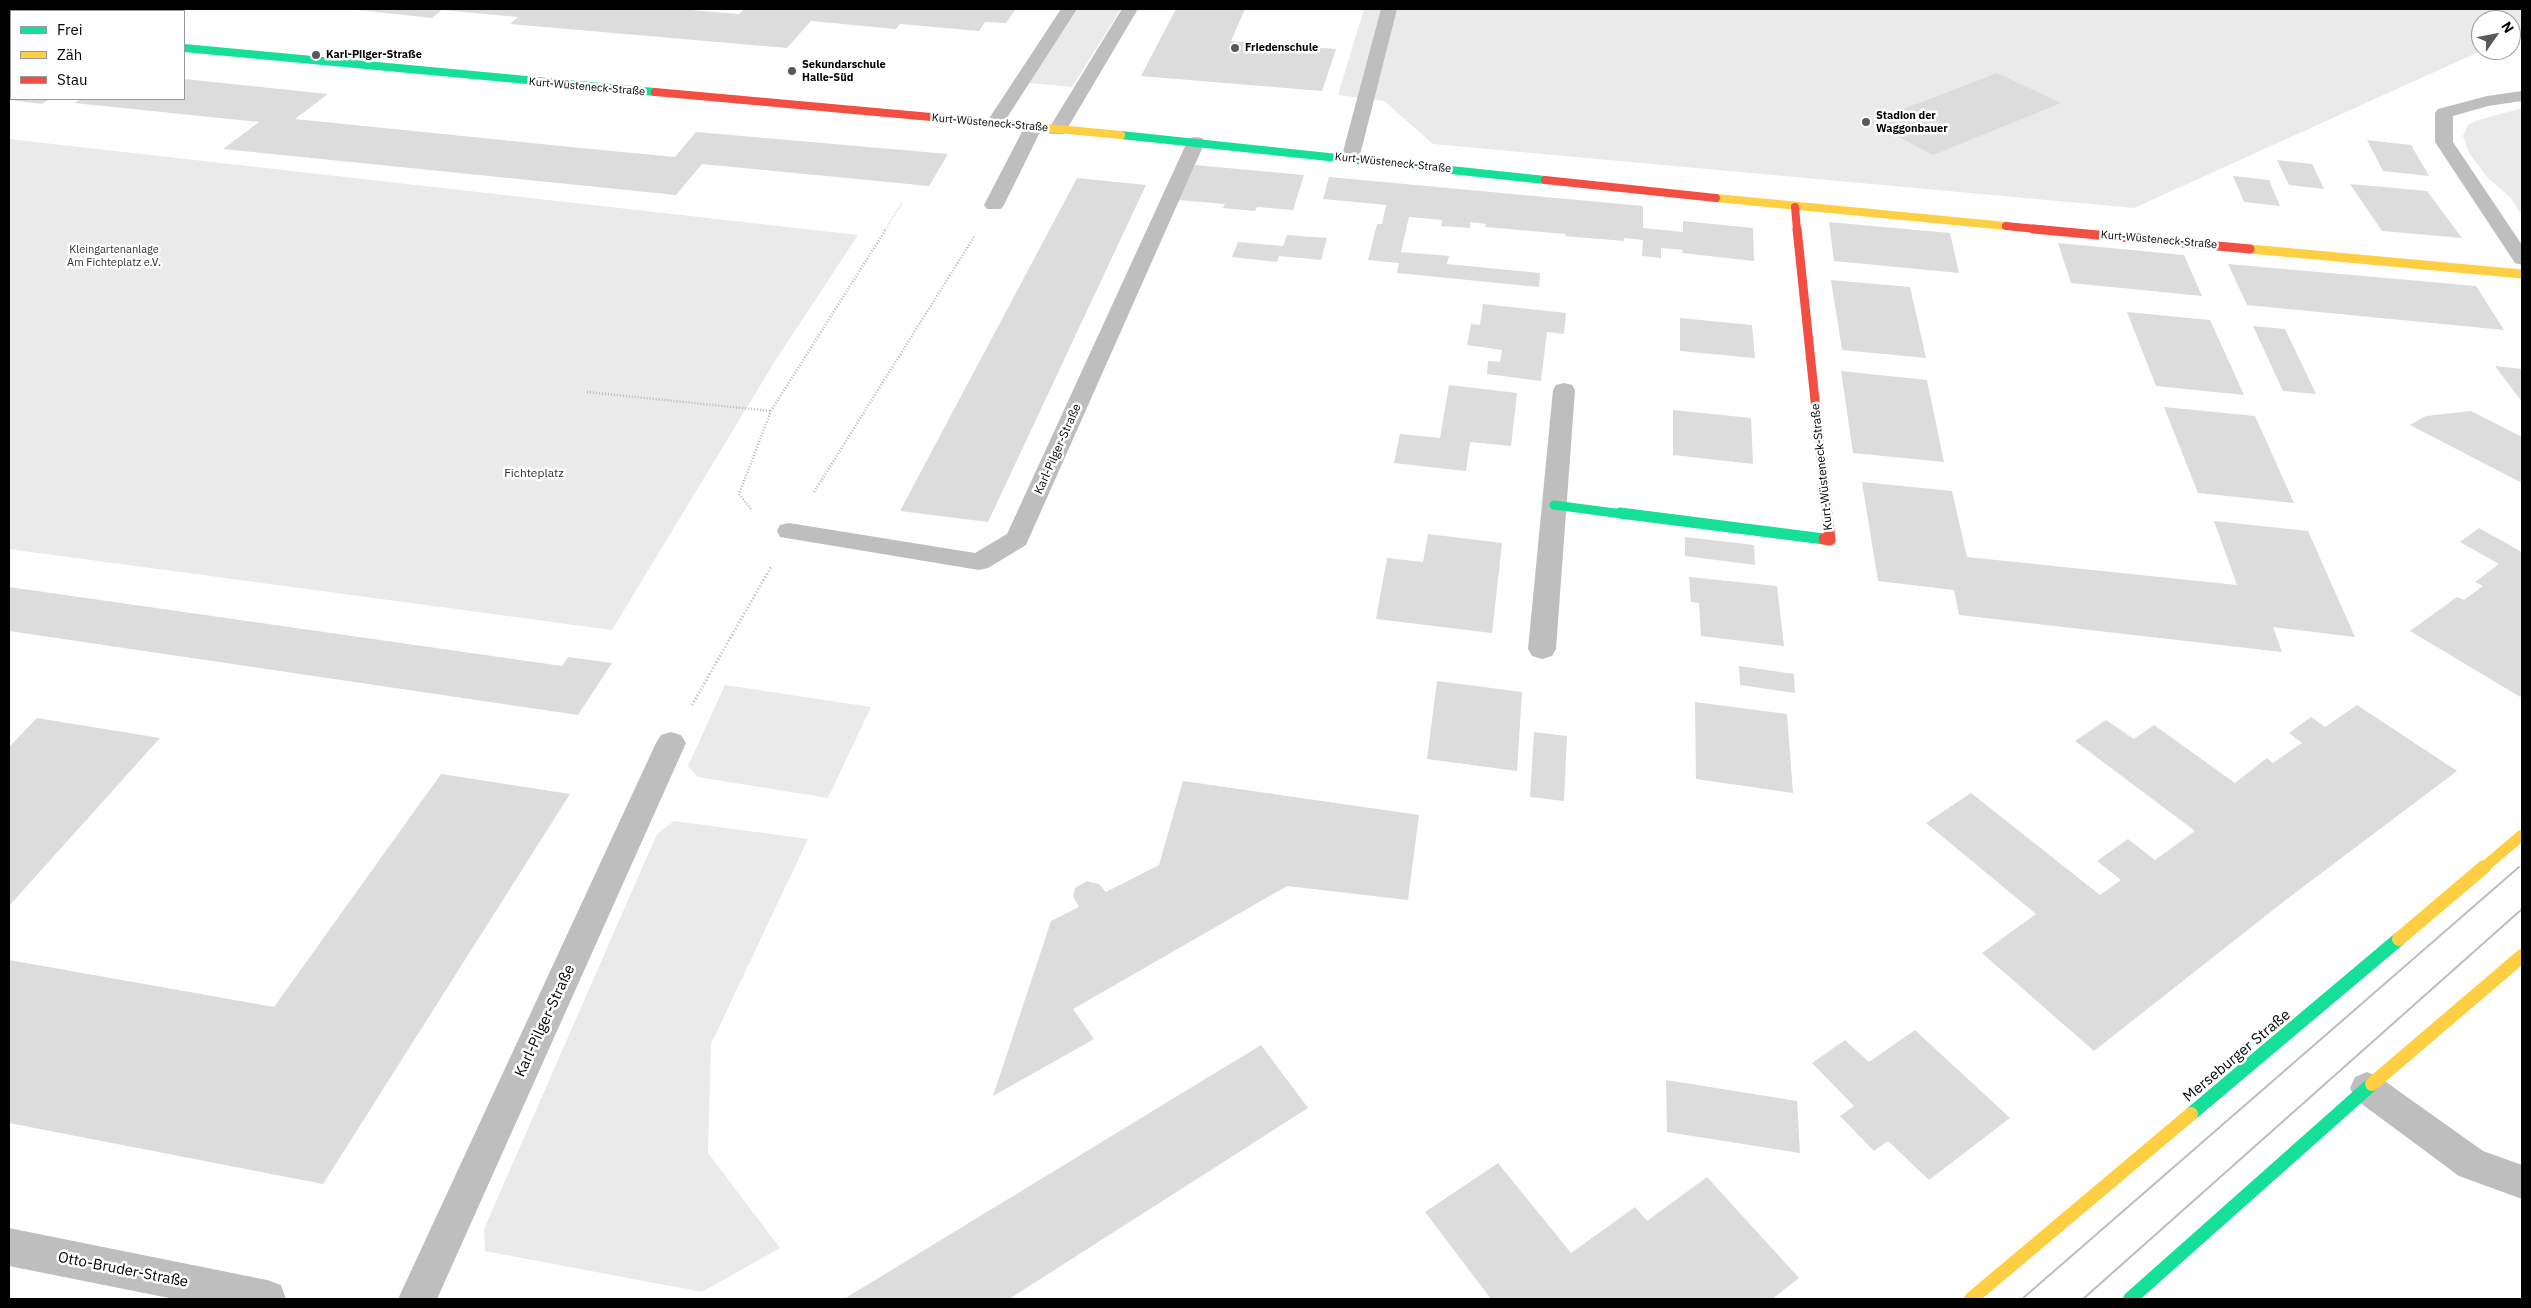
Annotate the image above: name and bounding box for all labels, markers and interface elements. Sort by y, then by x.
legend [10,10,185,100]
north arrow [2471,10,2521,60]
text: N [2497,18,2518,37]
text: Frei [57,20,83,39]
place label: Friedenschule [1245,41,1318,55]
marker: Friedenschule [1229,42,1241,54]
text: Zäh [57,45,82,64]
place label: Karl-Pilger-Straße [326,48,422,62]
marker: Karl-Pilger-Straße [310,49,322,61]
place label: Sekundarschule Halle-Süd [802,58,886,84]
marker: Sekundarschule Halle-Süd [786,65,798,77]
text: Stau [57,70,88,89]
street label: Kurt-Wüsteneck-Straße [528,75,646,99]
place label: Stadion der Waggonbauer [1876,109,1948,135]
street label: Kurt-Wüsteneck-Straße [931,111,1049,135]
marker: Stadion der Waggonbauer [1860,116,1872,128]
street label: Kurt-Wüsteneck-Straße [1334,150,1452,176]
street label: Kurt-Wüsteneck-Straße [2100,228,2218,252]
park label: Kleingartenanlage Am Fichteplatz e.V. [67,243,161,269]
street label: Karl-Pilger-Straße [1032,402,1084,496]
street label: Kurt-Wüsteneck-Straße [1808,403,1836,531]
park label: Fichteplatz [504,467,564,481]
street label: Karl-Pilger-Straße [511,962,579,1080]
street label: Merseburger Straße [2180,1006,2294,1106]
street label: Otto-Bruder-Straße [56,1249,190,1291]

